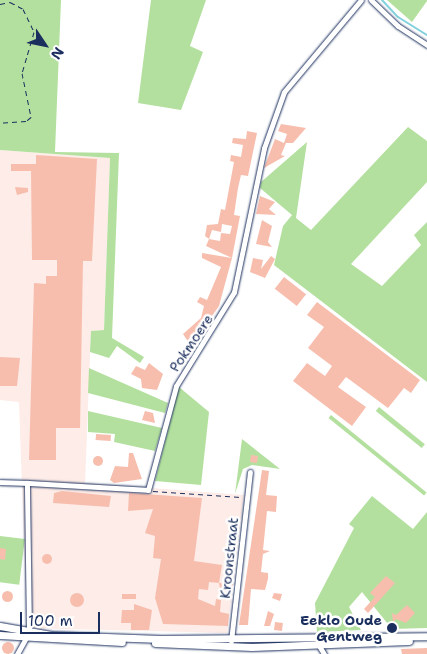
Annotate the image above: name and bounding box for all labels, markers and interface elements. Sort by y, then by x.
north arrow [20,20,70,70]
text: N [47,44,68,63]
street label: Pokmoere [166,311,216,375]
street label: Kroonstraat [216,517,242,599]
scale bar [22,602,102,634]
text: 100 m [28,611,73,631]
place label: Eeklo Oude Gentweg [300,612,382,644]
marker: Eeklo Oude Gentweg [386,622,398,634]

